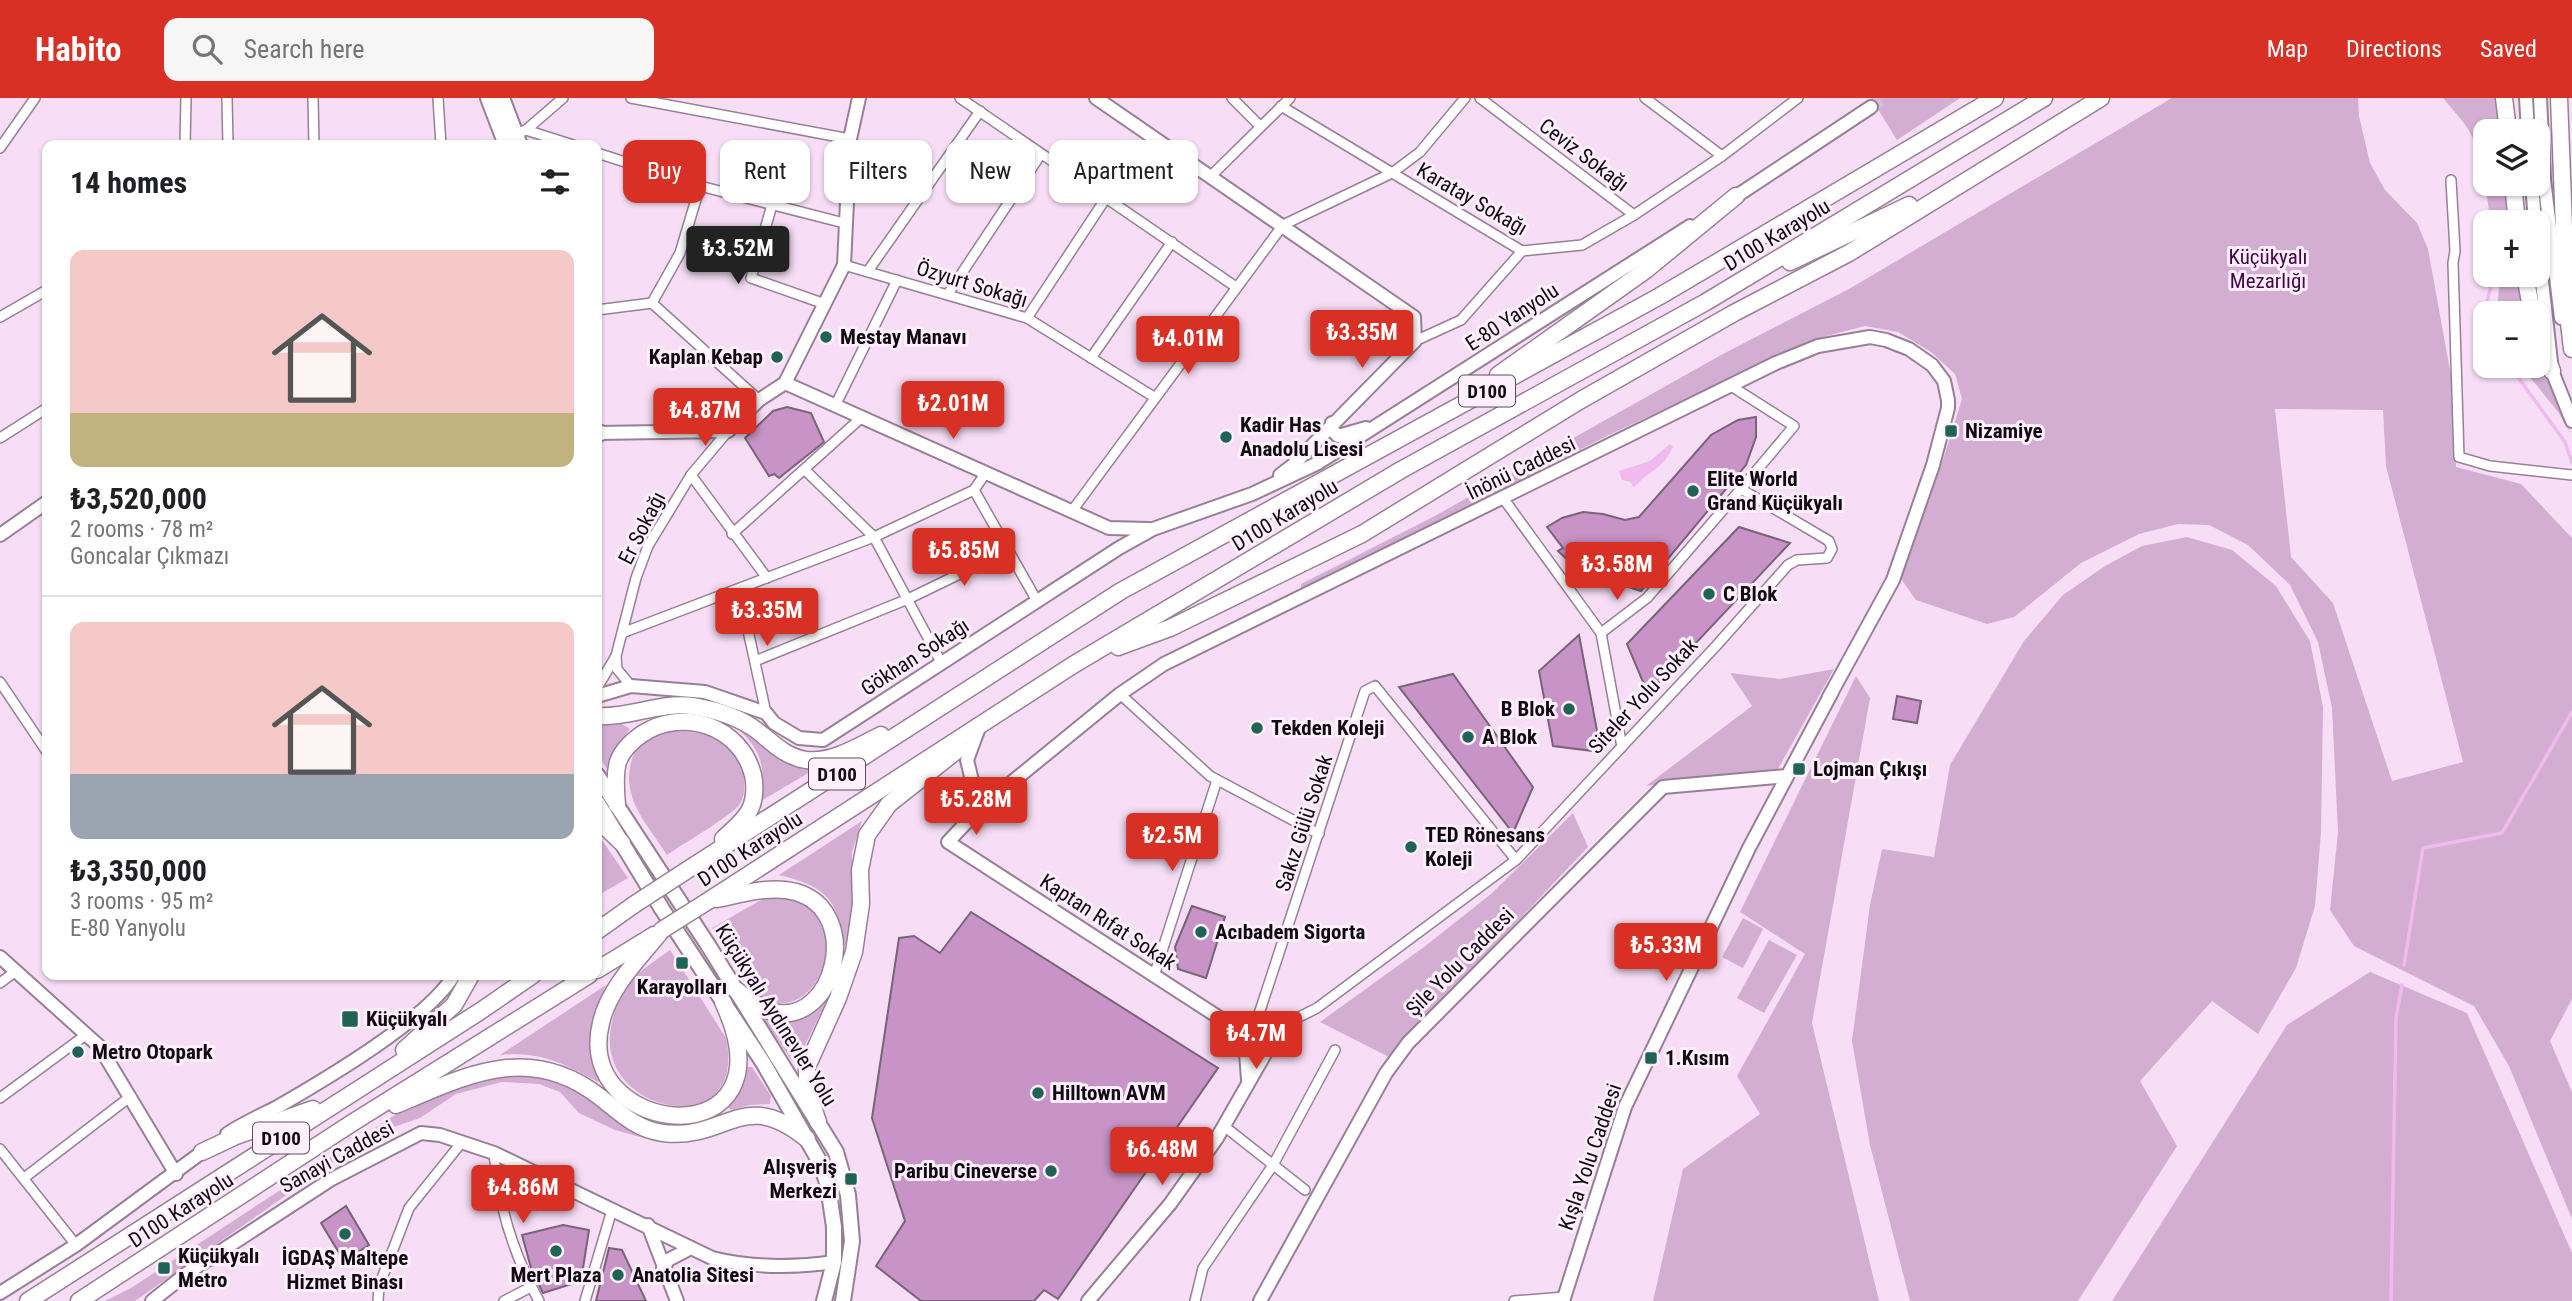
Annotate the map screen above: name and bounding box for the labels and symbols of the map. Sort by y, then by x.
street label: Ceviz Sokağı [1535,114,1633,196]
street label: Karatay Sokağı [1413,158,1531,240]
street label: D100 Karayolu [1720,194,1834,276]
pin: ₺3.52M [681,226,795,286]
park label: Küçükyalı Mezarlığı [2228,245,2308,293]
street label: Özyurt Sokağı [914,256,1030,312]
street label: E-80 Yanyolu [1461,278,1563,356]
pin: ₺3.35M [1305,310,1419,370]
pin: ₺4.01M [1131,316,1245,376]
place label: Mestay Manavı [840,325,967,349]
marker: Mestay Manavı [818,329,834,345]
place label: Kaplan Kebap [649,345,763,369]
marker: Kaplan Kebap [769,349,785,365]
road number: D100 [1459,376,1515,406]
pin: ₺2.01M [896,382,1010,441]
pin: ₺4.87M [648,388,762,448]
place label: Kadir Has Anadolu Lisesi [1240,413,1363,461]
place label: Nizamiye [1965,419,2043,443]
marker: Nizamiye [1943,423,1959,439]
marker: Kadir Has Anadolu Lisesi [1218,429,1234,445]
street label: İnönü Caddesi [1463,431,1579,505]
place label: Elite World Grand Küçükyalı [1707,467,1843,515]
street label: D100 Karayolu [1228,474,1342,556]
marker: Elite World Grand Küçükyalı [1685,483,1701,499]
street label: Er Sokağı [614,488,670,568]
pin: ₺5.85M [907,528,1021,588]
pin: ₺3.58M [1560,542,1674,602]
place label: C Blok [1723,582,1778,606]
marker: C Blok [1701,586,1717,602]
pin: ₺3.35M [710,588,824,648]
street label: Gökhan Sokağı [857,613,973,701]
street label: Siteler Yolu Sokak [1583,633,1703,759]
place label: B Blok [1501,697,1556,721]
marker: B Blok [1561,701,1577,717]
place label: Tekden Koleji [1271,716,1385,740]
marker: Tekden Koleji [1249,720,1265,736]
place label: A Blok [1482,725,1538,749]
marker: A Blok [1460,729,1476,745]
street label: Sakız Gülü Sokak [1271,751,1338,894]
place label: Lojman Çıkışı [1813,757,1927,781]
road number: D100 [809,758,865,790]
marker: Lojman Çıkışı [1791,761,1807,777]
pin: ₺5.28M [919,778,1033,837]
street label: D100 Karayolu [693,806,807,892]
pin: ₺2.5M [1123,814,1221,873]
place label: TED Rönesans Koleji [1425,823,1545,871]
marker: TED Rönesans Koleji [1403,839,1419,855]
street label: Kaptan Rıfat Sokak [1035,869,1181,975]
street label: Şile Yolu Caddesi [1401,903,1519,1021]
street label: Küçükyalı Aydınevler Yolu [710,920,842,1110]
place label: Acıbadem Sigorta [1215,920,1365,944]
marker: Acıbadem Sigorta [1193,924,1209,940]
pin: ₺5.33M [1609,924,1723,983]
marker: Karayolları [674,955,690,971]
place label: Karayolları [637,975,727,999]
place label: Küçükyalı [366,1007,448,1031]
marker: Küçükyalı [340,1009,360,1029]
pin: ₺4.7M [1207,1012,1305,1071]
place label: Metro Otopark [92,1040,214,1064]
marker: Metro Otopark [70,1044,86,1060]
place label: 1.Kısım [1665,1046,1729,1070]
marker: 1.Kısım [1643,1050,1659,1066]
place label: Hilltown AVM [1052,1081,1166,1105]
street label: Kışla Yolu Caddesi [1554,1081,1626,1233]
marker: Hilltown AVM [1030,1085,1046,1101]
street label: Sanayi Caddesi [276,1116,398,1198]
road number: D100 [253,1122,309,1154]
pin: ₺6.48M [1105,1128,1219,1187]
place label: Alışveriş Merkezi [763,1155,837,1203]
place label: Paribu Cineverse [894,1159,1037,1183]
marker: Paribu Cineverse [1043,1163,1059,1179]
pin: ₺4.86M [466,1166,580,1225]
street label: D100 Karayolu [124,1167,238,1253]
marker: Alışveriş Merkezi [843,1171,859,1187]
marker: İGDAŞ Maltepe Hizmet Binası [337,1226,353,1242]
marker: Mert Plaza [548,1243,564,1259]
place label: Küçükyalı Metro [178,1244,260,1292]
place label: İGDAŞ Maltepe Hizmet Binası [282,1246,408,1294]
marker: Küçükyalı Metro [156,1260,172,1276]
place label: Mert Plaza [510,1263,602,1287]
place label: Anatolia Sitesi [632,1263,754,1287]
marker: Anatolia Sitesi [610,1267,626,1283]

